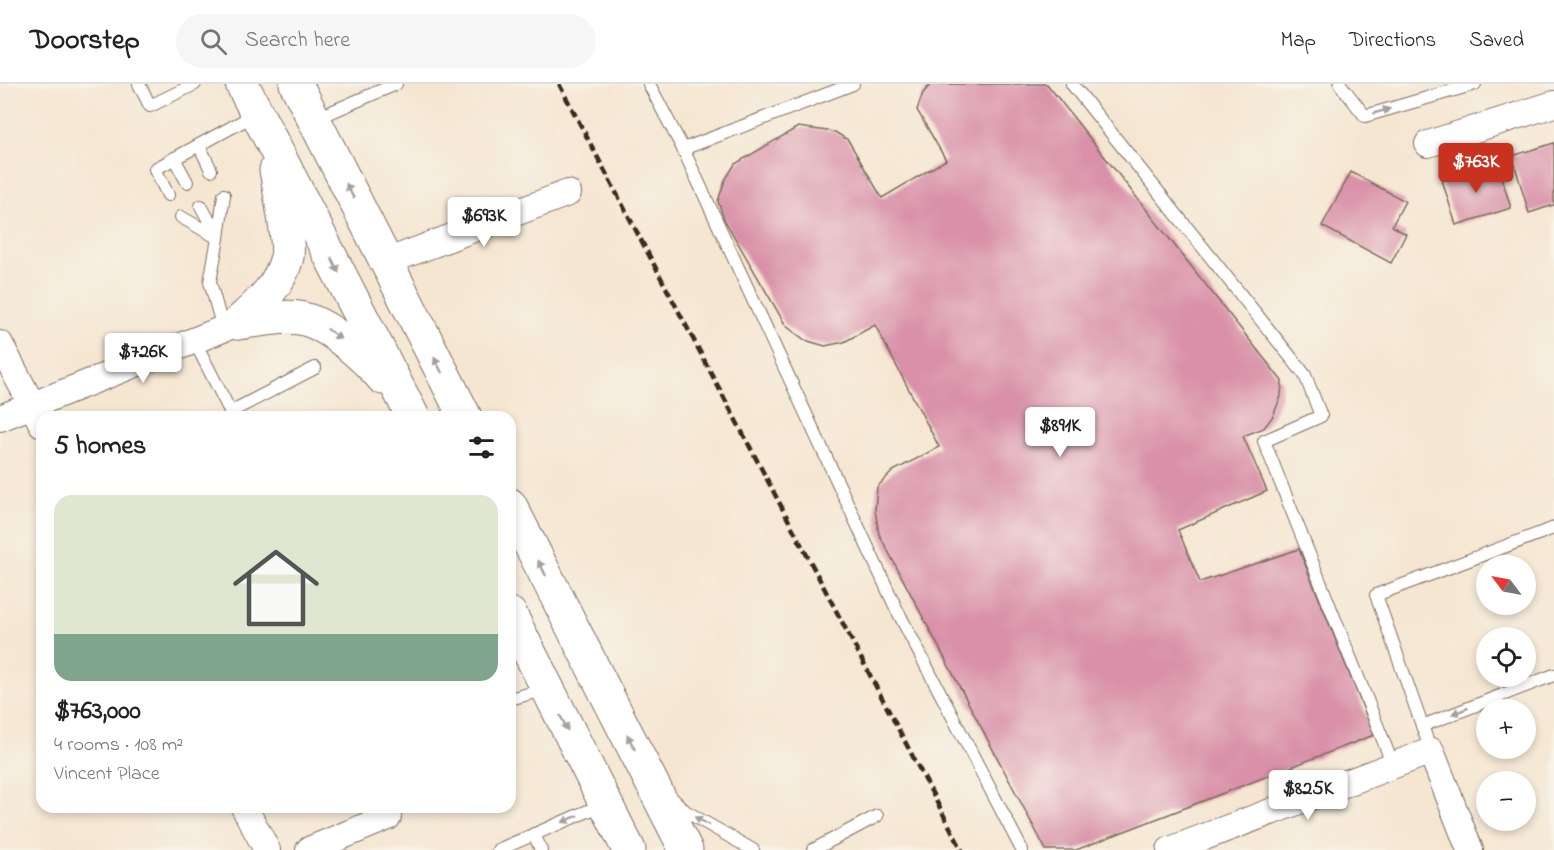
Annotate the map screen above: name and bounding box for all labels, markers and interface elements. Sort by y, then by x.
search box [176,14,596,68]
text: Doorstep [30,21,140,62]
icon: search [197,25,230,58]
text: Search here [245,25,350,57]
text: Map [1280,26,1316,56]
text: Directions [1349,26,1436,56]
text: Saved [1469,26,1524,56]
one-way arrow [1373,106,1391,115]
pin: $763K [1434,143,1518,194]
text: $763K [1452,148,1500,177]
one-way arrow [345,182,355,199]
pin: $693K [442,197,526,248]
text: $693K [462,202,506,231]
one-way arrow [330,257,340,274]
one-way arrow [326,328,341,340]
pin: $726K [101,333,185,384]
text: $726K [119,338,167,367]
one-way arrow [434,356,444,374]
pin: $891K [1018,407,1102,458]
text: $891K [1039,412,1081,441]
text: 5 homes [54,428,146,466]
icon: filters [465,431,498,464]
icon: home [222,534,330,642]
north arrow [1476,555,1536,615]
map controls [1476,555,1536,831]
one-way arrow [537,560,547,577]
button: locate [1476,627,1536,687]
text: $763,000 [54,693,141,731]
button: + [1476,699,1536,759]
one-way arrow [1451,707,1469,716]
one-way arrow [559,714,568,731]
text: 4 rooms · 108 m² [54,731,183,760]
one-way arrow [626,733,636,750]
text: Vincent Place [54,760,160,789]
pin: $825K [1266,770,1350,821]
button: − [1476,771,1536,831]
text: $825K [1283,775,1333,804]
one-way arrow [560,814,578,824]
one-way arrow [694,816,711,826]

